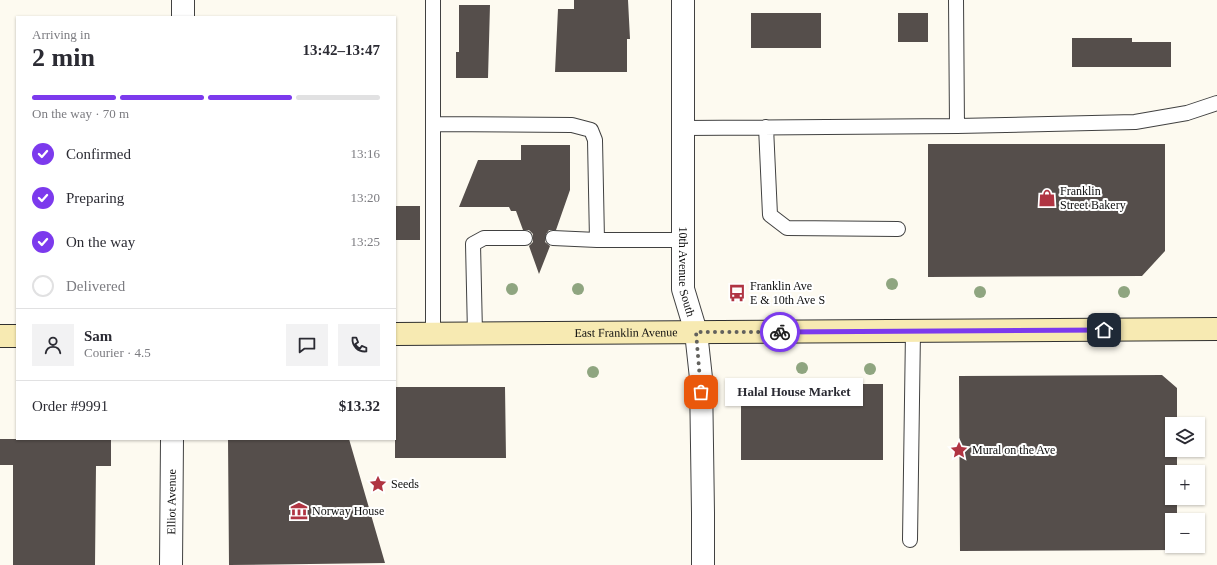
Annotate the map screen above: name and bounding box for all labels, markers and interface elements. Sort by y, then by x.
text: Arriving in [32,27,90,42]
text: 13:42–13:47 [303,42,380,58]
text: 2 min [32,43,95,72]
text: On the way · 70 m [32,106,129,121]
icon: check [32,143,54,165]
text: Confirmed [66,146,131,162]
text: 13:16 [350,146,380,161]
place label: Franklin Street Bakery [1060,184,1126,212]
icon: check [32,187,54,209]
shop icon: Franklin Street Bakery [1037,188,1057,208]
text: Preparing [66,190,124,206]
text: 13:20 [350,190,380,205]
street label: 10th Avenue South [676,226,698,318]
icon: check [32,231,54,253]
text: On the way [66,234,135,250]
text: 13:25 [350,234,380,249]
text: Delivered [66,278,125,294]
place label: Franklin Ave E & 10th Ave S [750,279,825,307]
bus stop icon: Franklin Ave E & 10th Ave S [727,283,747,303]
courier [760,312,800,352]
pin [1087,313,1121,347]
icon: home [1093,319,1115,341]
icon: bike [769,321,791,343]
button: person [32,324,74,366]
button: chat [286,324,328,366]
button: phone [338,324,380,366]
street label: East Franklin Avenue [574,325,678,340]
text: Sam [84,328,112,344]
text: Courier · 4.5 [84,345,151,360]
pin [684,375,718,409]
callout: Halal House Market [725,378,863,406]
icon: bag [690,381,712,403]
text: Halal House Market [737,384,851,399]
text: Order #9991 [32,398,108,414]
text: $13.32 [339,398,380,414]
map controls [1165,417,1205,553]
button: layers [1165,417,1205,457]
place icon: Mural on the Ave [949,440,969,460]
place label: Mural on the Ave [972,443,1055,457]
button: + [1165,465,1205,505]
street label: Elliot Avenue [164,469,179,535]
place icon: Seeds [368,474,388,494]
place label: Seeds [391,477,419,491]
museum icon: Norway House [289,501,309,521]
place label: Norway House [312,504,384,518]
button: − [1165,513,1205,553]

